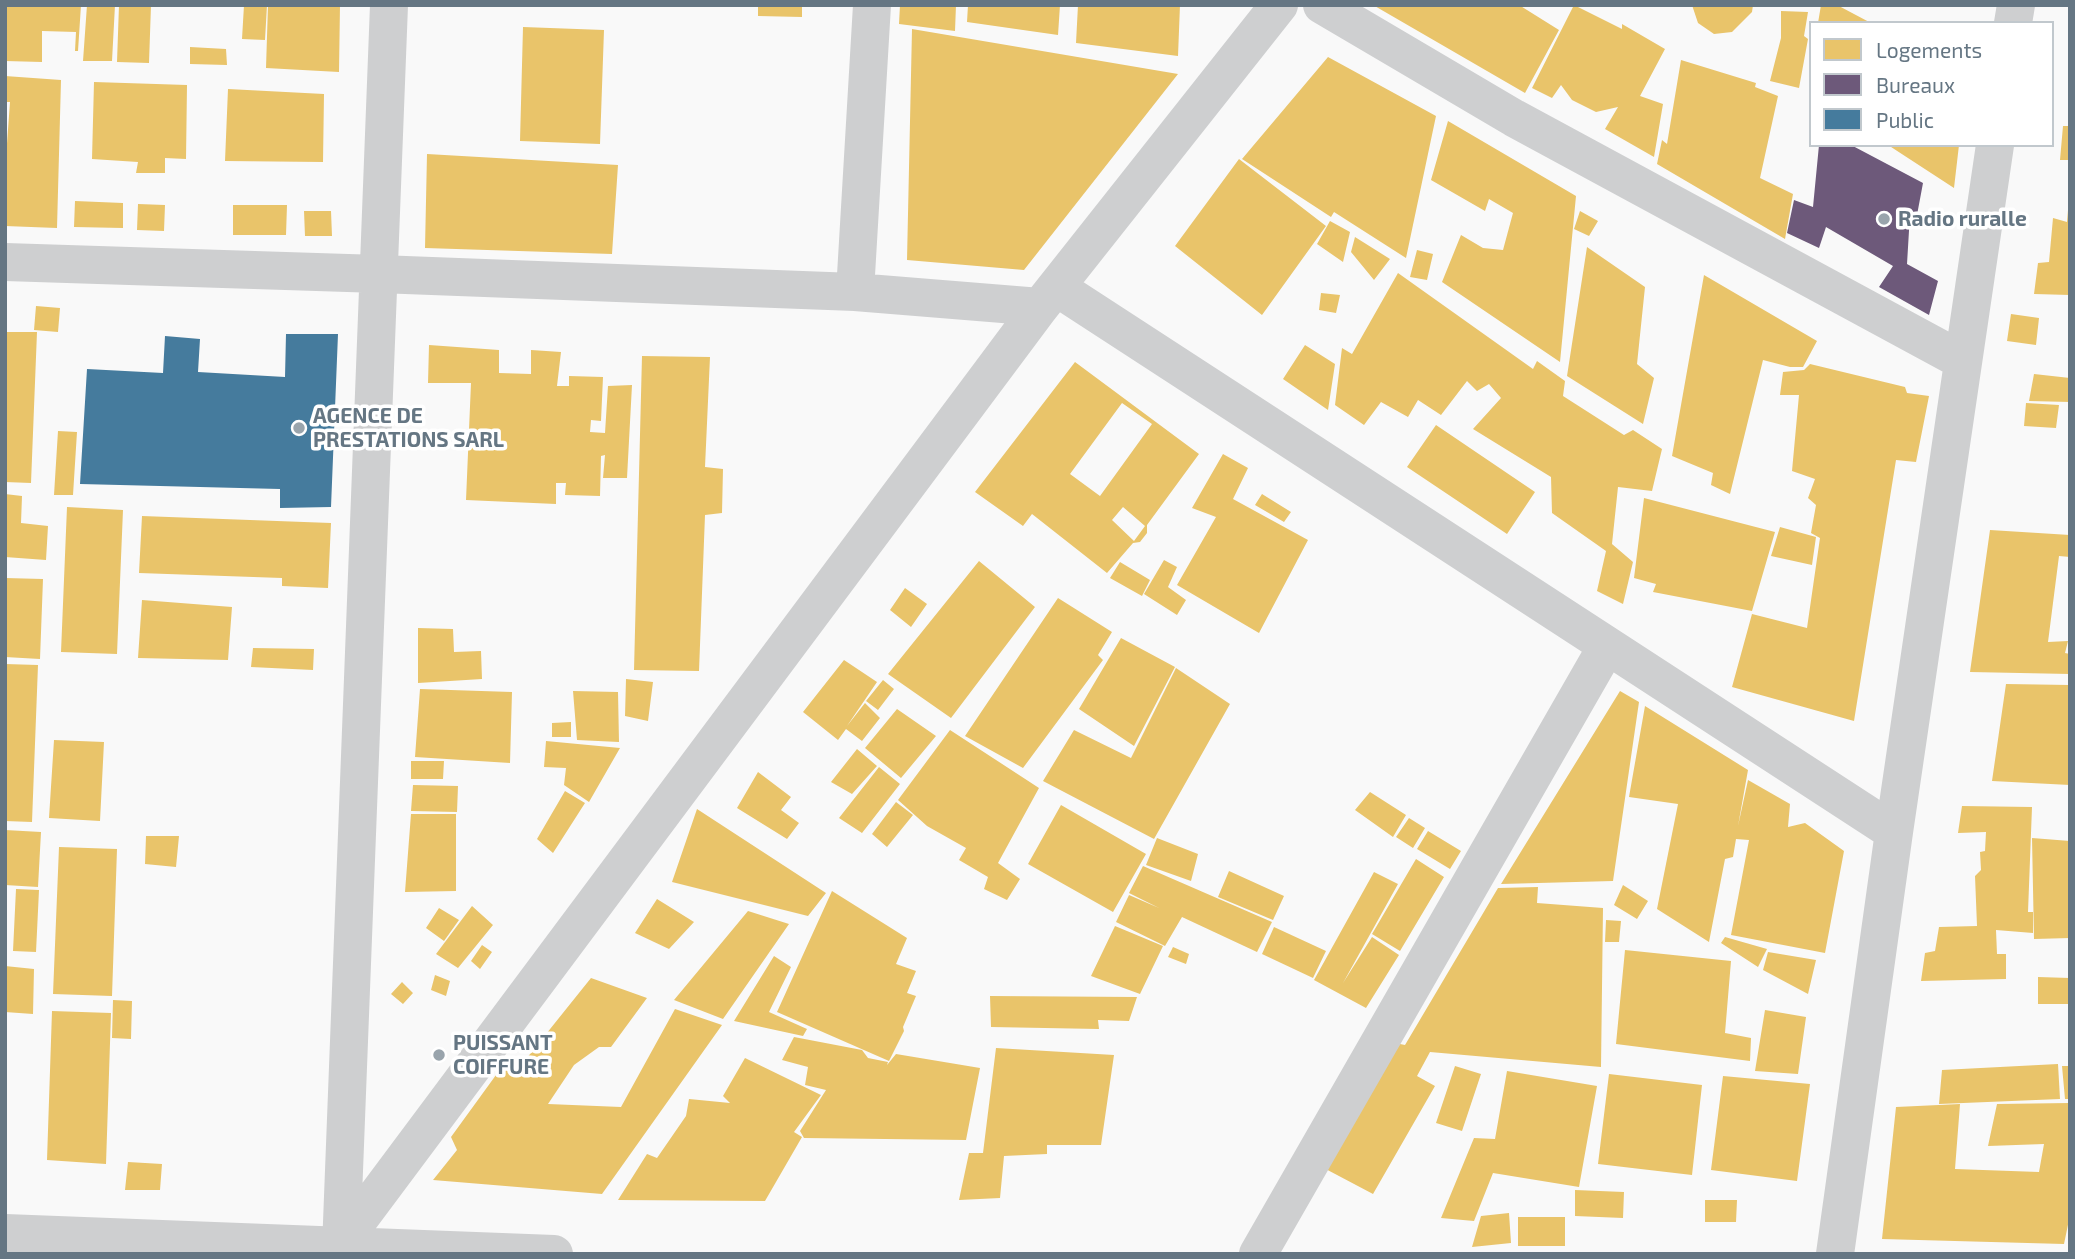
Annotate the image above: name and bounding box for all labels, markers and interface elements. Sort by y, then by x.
legend [1809,21,2054,147]
text: Logements [1876,37,1982,62]
text: Bureaux [1876,72,1955,97]
text: Public [1876,107,1934,132]
place label: Radio ruralle [1898,206,2027,232]
marker: Radio ruralle [1876,211,1892,227]
place label: AGENCE DE PRESTATIONS SARL [313,403,504,453]
marker: AGENCE DE PRESTATIONS SARL [291,420,307,436]
place label: PUISSANT COIFFURE [453,1030,553,1080]
marker: PUISSANT COIFFURE [431,1047,447,1063]

